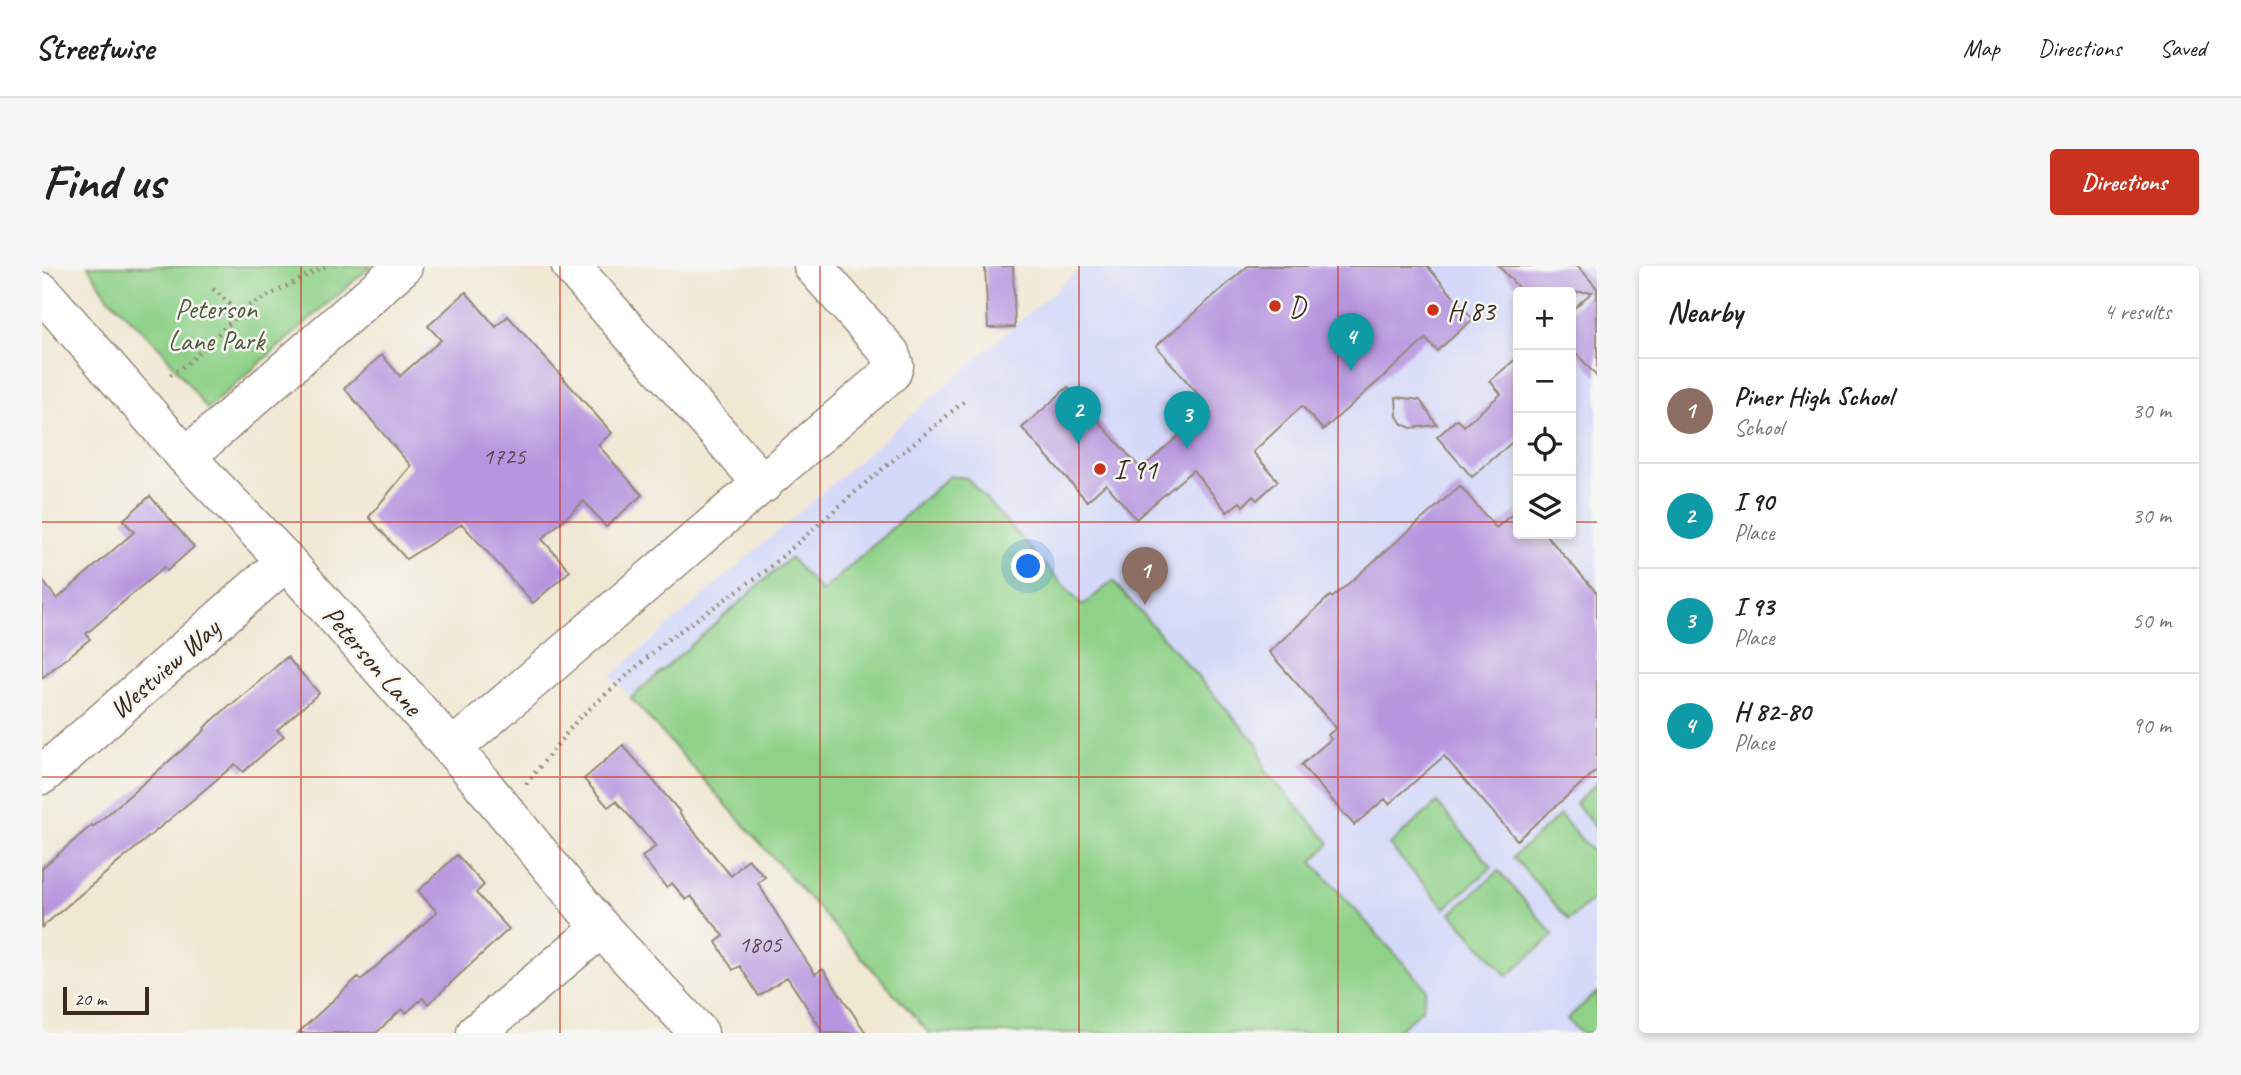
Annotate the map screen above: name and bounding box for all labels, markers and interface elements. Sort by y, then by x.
text: Streetwise [35,27,154,69]
text: Map [1963,33,2000,63]
text: Directions [2038,33,2121,63]
text: Saved [2159,33,2206,63]
button: Directions [2050,149,2199,215]
text: Find us [42,151,164,213]
map controls [1513,287,1576,539]
button: + [1513,287,1576,350]
place label: D [1289,289,1308,324]
park label: Peterson Lane Park [168,291,266,358]
place label: H 83 [1447,293,1497,328]
text: Nearby [1667,293,1743,331]
text: 4 results [2104,297,2171,326]
marker: D [1267,298,1283,314]
marker: H 83 [1425,302,1441,318]
pin: 4 [1328,313,1374,371]
button: − [1513,350,1576,413]
text: Piner High School [1734,380,1893,413]
pin: 2 [1055,386,1101,444]
pin: 3 [1164,391,1210,449]
text: 1 [1685,396,1695,425]
text: 30 m [2132,396,2171,425]
button: locate [1513,413,1576,476]
text: School [1734,413,1783,442]
house number: 1725 [482,441,527,471]
place label: I 91 [1114,452,1159,487]
marker: I 91 [1092,461,1108,477]
button: layers [1513,476,1576,539]
text: I 90 [1734,485,1774,518]
text: 2 [1685,501,1695,530]
text: 30 m [2132,501,2171,530]
text: Place [1734,518,1774,547]
pin: 1 [1122,547,1168,605]
your location [1011,549,1045,583]
text: I 93 [1734,590,1774,623]
street label: Peterson Lane [315,598,431,724]
text: 3 [1685,606,1695,635]
text: 50 m [2132,606,2171,635]
street label: Westview Way [102,609,229,726]
text: Place [1734,623,1774,652]
text: H 82-80 [1734,695,1811,728]
text: 4 [1685,711,1695,740]
text: 90 m [2132,711,2171,740]
text: Place [1734,728,1774,757]
house number: 1805 [738,929,783,959]
scale bar [63,984,149,1016]
text: 20 m [74,987,106,1011]

